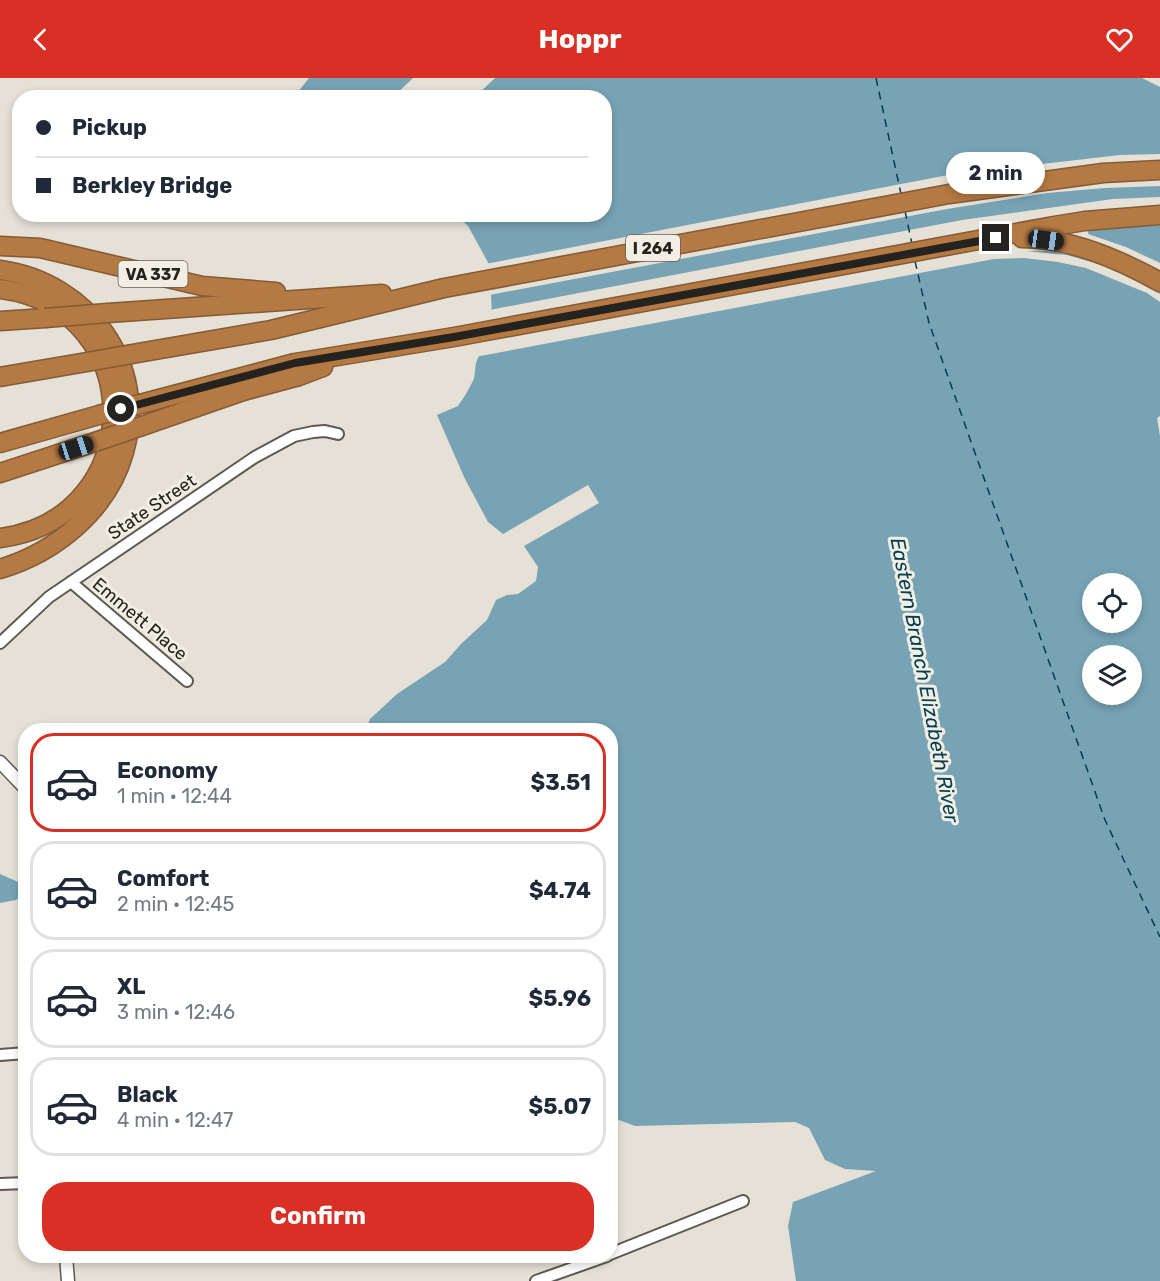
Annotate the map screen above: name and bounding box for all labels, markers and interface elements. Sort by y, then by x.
icon: back [24,23,57,56]
text: Hoppr [539,23,621,55]
icon: heart [1103,23,1136,56]
text: Pickup [72,114,147,141]
callout: 2 min [946,151,1046,193]
text: 2 min [968,161,1023,185]
text: Berkley Bridge [72,172,232,199]
route end [982,224,1009,251]
car [1027,229,1065,251]
road number: I 264 [626,235,680,261]
road number: VA 337 [118,261,188,287]
route start [107,395,134,422]
car [56,434,96,462]
street label: State Street [104,469,200,545]
water label: Eastern Branch Elizabeth River [886,536,965,826]
street label: Emmett Place [88,573,192,665]
map controls [1082,573,1142,705]
button: locate [1082,573,1142,633]
button: layers [1082,645,1142,705]
icon: car [45,756,99,810]
text: Economy [117,757,218,784]
text: $3.51 [531,769,591,796]
text: 1 min · 12:44 [117,784,232,808]
icon: car [45,864,99,918]
text: Comfort [117,865,209,892]
text: $4.74 [529,877,591,904]
text: 2 min · 12:45 [117,892,235,916]
icon: car [45,972,99,1026]
text: XL [117,973,145,1000]
text: $5.96 [528,985,591,1012]
text: 3 min · 12:46 [117,1000,235,1024]
icon: car [45,1080,99,1134]
text: Black [117,1081,178,1108]
text: $5.07 [529,1093,591,1120]
text: 4 min · 12:47 [117,1108,233,1132]
button: Confirm [42,1182,594,1251]

